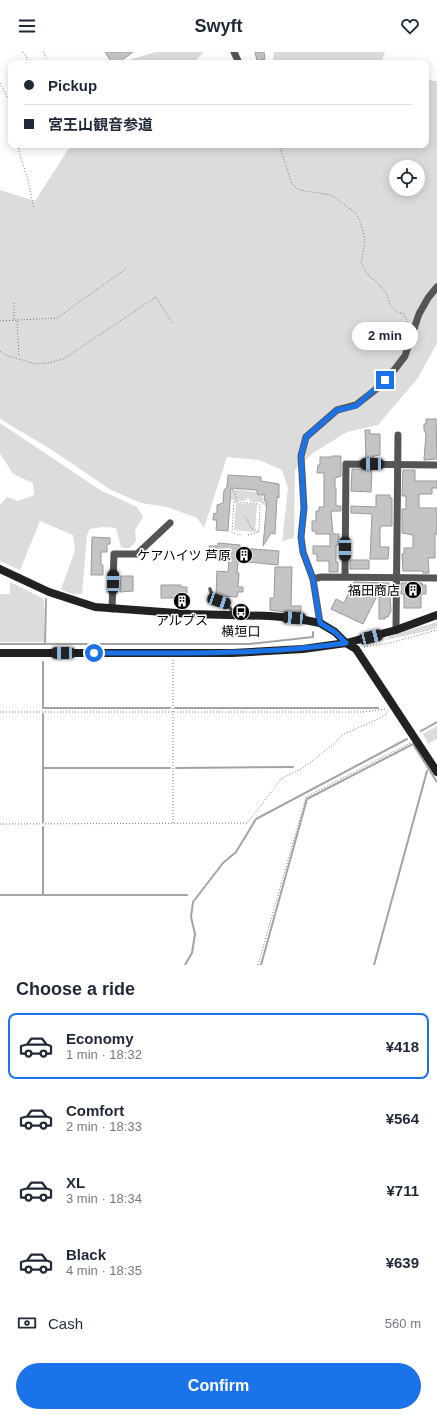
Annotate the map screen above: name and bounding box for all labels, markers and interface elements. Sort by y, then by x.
icon: menu [16,15,38,37]
icon: heart [399,15,421,37]
text: Swyft [194,16,243,36]
text: Pickup [48,77,97,94]
text: 宮王山観音参道 [48,116,153,133]
map controls [389,160,425,196]
button: locate [389,160,425,196]
callout: 2 min [352,322,418,350]
text: 2 min [368,328,402,343]
route end [376,371,394,389]
car [360,458,384,470]
car [339,537,351,561]
building icon: ケアハイツ 芦原 [234,545,254,565]
place label: ケアハイツ 芦原 [137,548,231,563]
car [107,570,119,594]
building icon: 福田商店 [403,580,423,600]
place label: 福田商店 [348,583,400,598]
building icon: アルプス [172,591,192,611]
car [206,591,232,611]
bus stop icon: 横垣口 [231,602,251,622]
car [282,611,306,625]
place label: アルプス [156,613,208,628]
place label: 横垣口 [221,624,261,639]
car [358,628,384,646]
route start [85,644,103,662]
car [51,647,75,659]
text: Choose a ride [16,979,135,999]
icon: car [18,1028,54,1064]
text: Economy [66,1030,134,1047]
text: ¥418 [386,1038,419,1055]
text: 1 min · 18:32 [66,1047,142,1062]
icon: car [18,1100,54,1136]
text: Comfort [66,1102,124,1119]
text: ¥564 [386,1110,419,1127]
text: 2 min · 18:33 [66,1119,142,1134]
icon: car [18,1172,54,1208]
text: XL [66,1174,85,1191]
text: ¥711 [386,1182,419,1199]
text: 3 min · 18:34 [66,1191,142,1206]
icon: car [18,1244,54,1280]
text: Black [66,1246,106,1263]
text: ¥639 [386,1254,419,1271]
text: 4 min · 18:35 [66,1263,142,1278]
icon: cash [16,1312,38,1334]
text: Cash [48,1315,83,1332]
text: 560 m [385,1316,421,1331]
button: Confirm [16,1363,421,1409]

